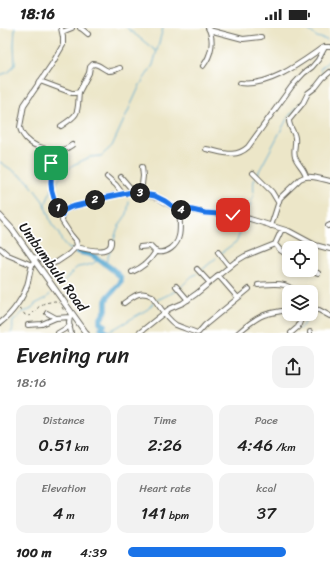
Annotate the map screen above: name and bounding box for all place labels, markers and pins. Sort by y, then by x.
pin [34,146,68,180]
pin: 3 [130,183,150,203]
pin: 2 [85,190,105,210]
pin: 1 [48,198,68,218]
pin [216,198,250,232]
pin: 4 [171,200,191,220]

